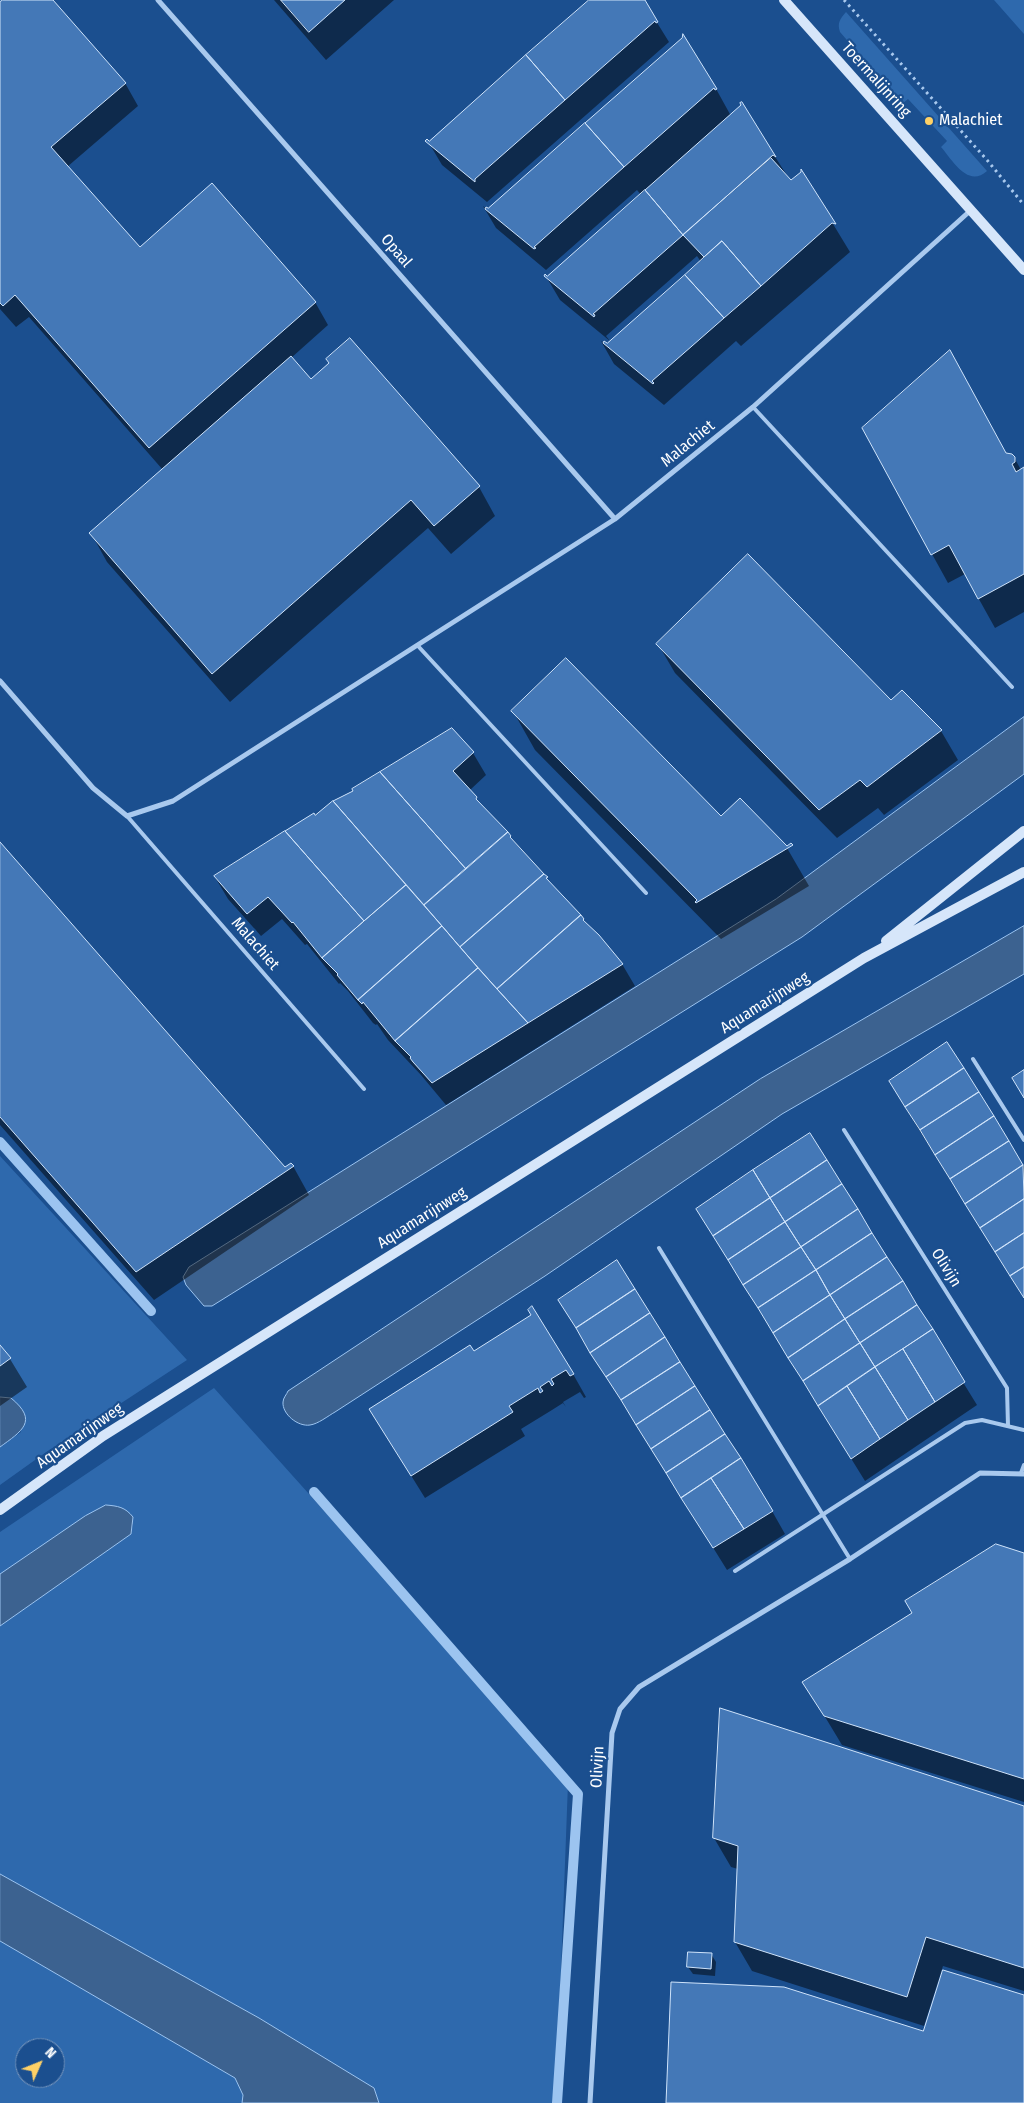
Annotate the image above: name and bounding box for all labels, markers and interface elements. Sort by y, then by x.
street label: Toermalijnring [837,38,915,122]
place label: Malachiet [939,111,1002,131]
marker: Malachiet [923,115,935,127]
street label: Opaal [376,230,416,272]
street label: Malachiet [657,417,719,471]
street label: Malachiet [227,914,283,974]
street label: Aquamarijnweg [717,968,813,1038]
street label: Aquamarijnweg [374,1183,470,1253]
street label: Olivijn [927,1245,965,1291]
street label: Aquamarijnweg [33,1399,127,1473]
street label: Olivijn [587,1746,609,1788]
north arrow [15,2038,65,2088]
text: N [41,2044,59,2062]

